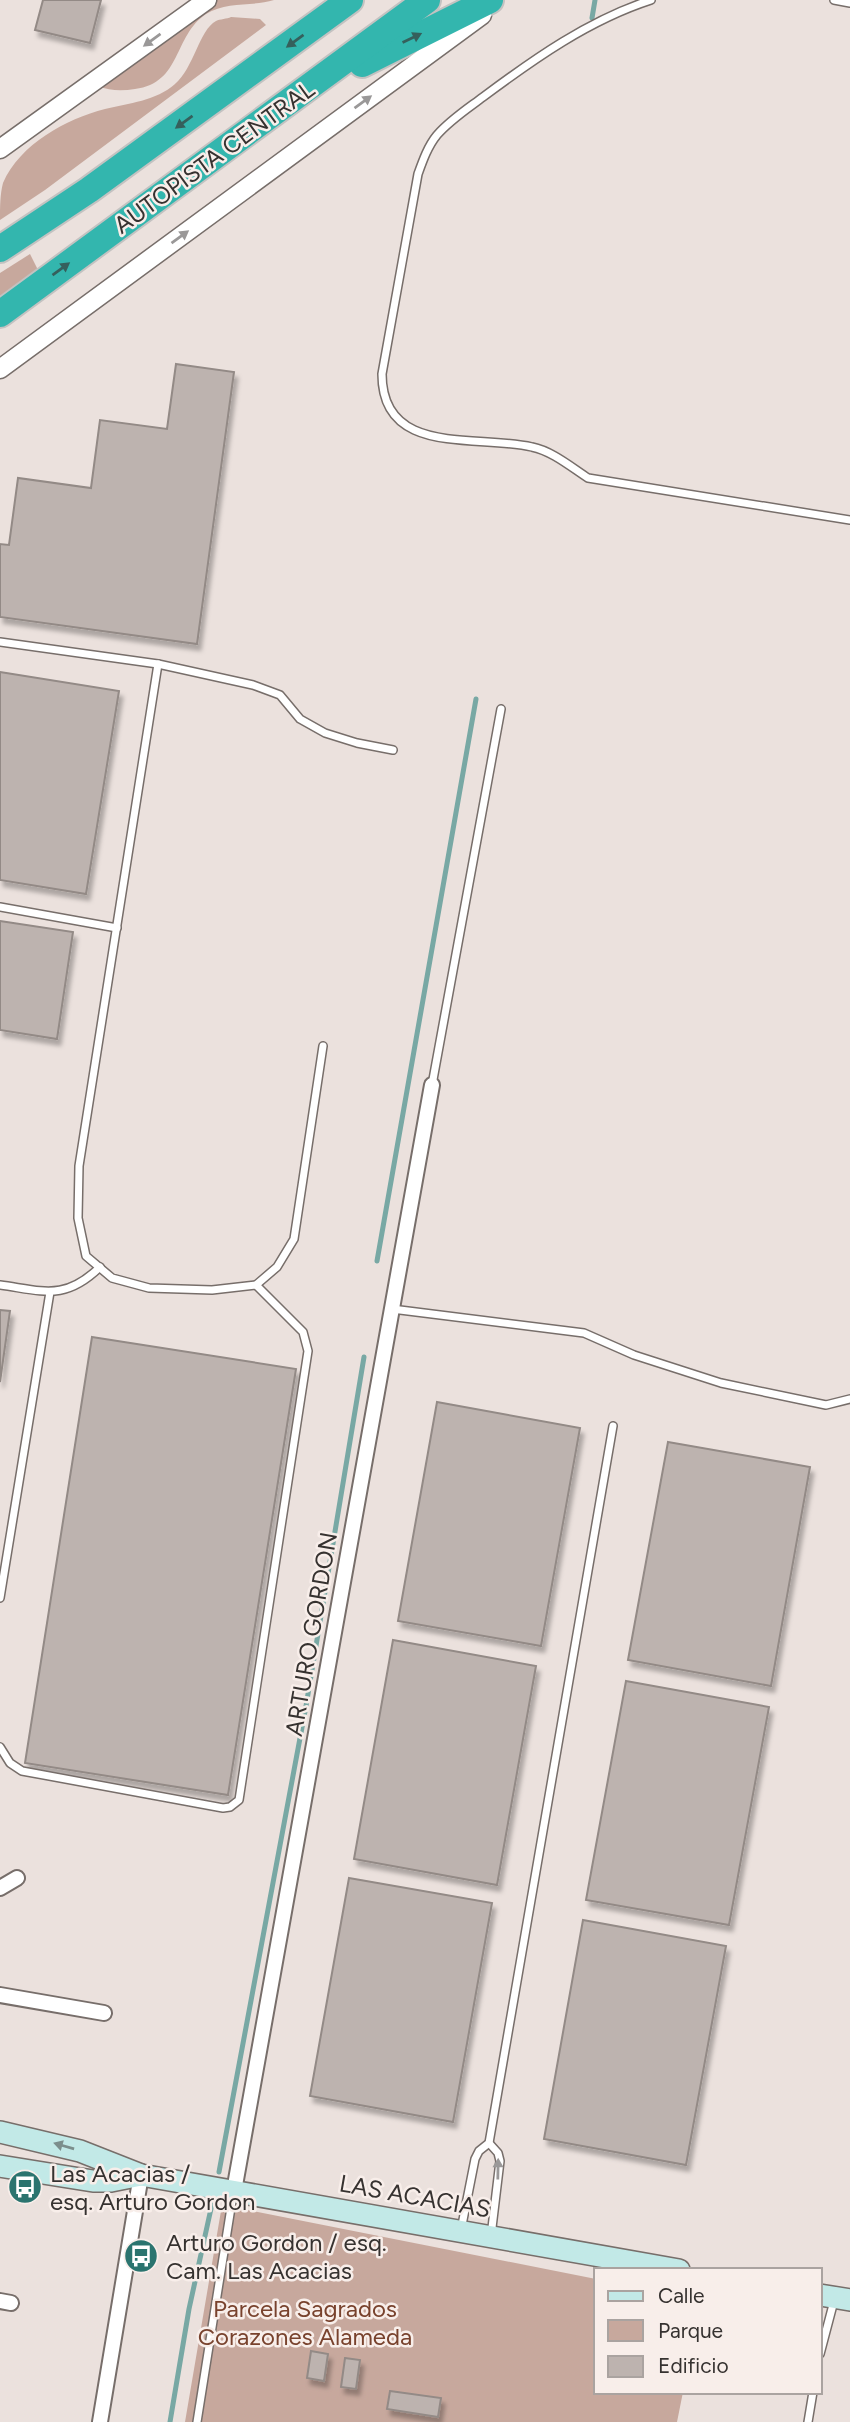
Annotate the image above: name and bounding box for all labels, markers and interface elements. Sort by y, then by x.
one-way arrow [143,33,161,47]
one-way arrow [286,33,304,47]
one-way arrow [402,33,422,44]
street label: AUTOPISTA CENTRAL [108,74,320,240]
one-way arrow [354,95,372,109]
one-way arrow [175,115,193,129]
one-way arrow [170,230,189,244]
one-way arrow [52,262,71,276]
street label: ARTURO GORDON [279,1530,343,1738]
one-way arrow [54,2141,75,2151]
one-way arrow [493,2158,504,2180]
place label: Las Acacias / esq. Arturo Gordon [50,2159,256,2216]
bus stop icon: Las Acacias / esq. Arturo Gordon [6,2168,44,2206]
street label: LAS ACACIAS [337,2168,493,2224]
place label: Arturo Gordon / esq. Cam. Las Acacias [166,2228,387,2285]
bus stop icon: Arturo Gordon / esq. Cam. Las Acacias [122,2237,160,2275]
legend [594,2268,822,2394]
text: Calle [658,2283,705,2308]
park label: Parcela Sagrados Corazones Alameda [198,2294,412,2351]
text: Parque [658,2318,723,2343]
text: Edificio [658,2353,729,2378]

